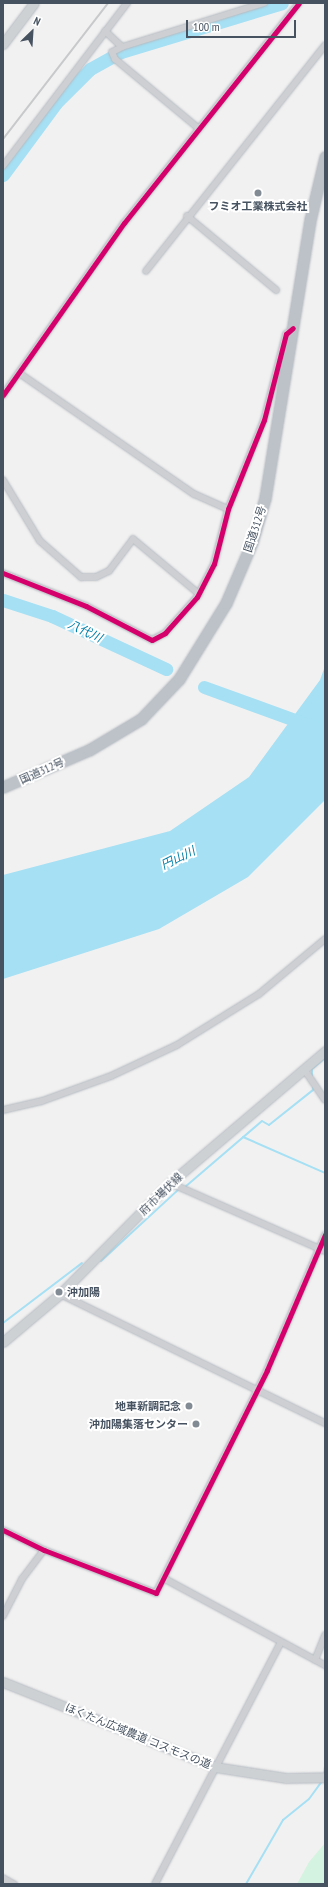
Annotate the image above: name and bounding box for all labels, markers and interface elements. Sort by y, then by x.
north arrow [12,12,52,52]
scale bar [188,12,298,38]
text: N [31,14,43,29]
text: 100 m [193,19,220,34]
marker: フミオ工業株式会社 [253,188,263,198]
place label: フミオ工業株式会社 [209,199,307,213]
street label: 国道312号 [241,504,269,554]
water label: 八代川 [66,617,104,645]
street label: 国道312号 [17,755,67,787]
water label: 円山川 [159,844,197,872]
street label: 府市場伏線 [137,1170,185,1218]
place label: 沖加陽 [67,1285,100,1299]
marker: 沖加陽 [54,1287,64,1297]
place label: 地車新調記念 [115,1399,181,1413]
marker: 地車新調記念 [184,1401,194,1411]
place label: 沖加陽集落センター [89,1417,188,1431]
marker: 沖加陽集落センター [191,1419,201,1429]
street label: ほくたん広域農道 コスモスの道 [63,1701,213,1771]

